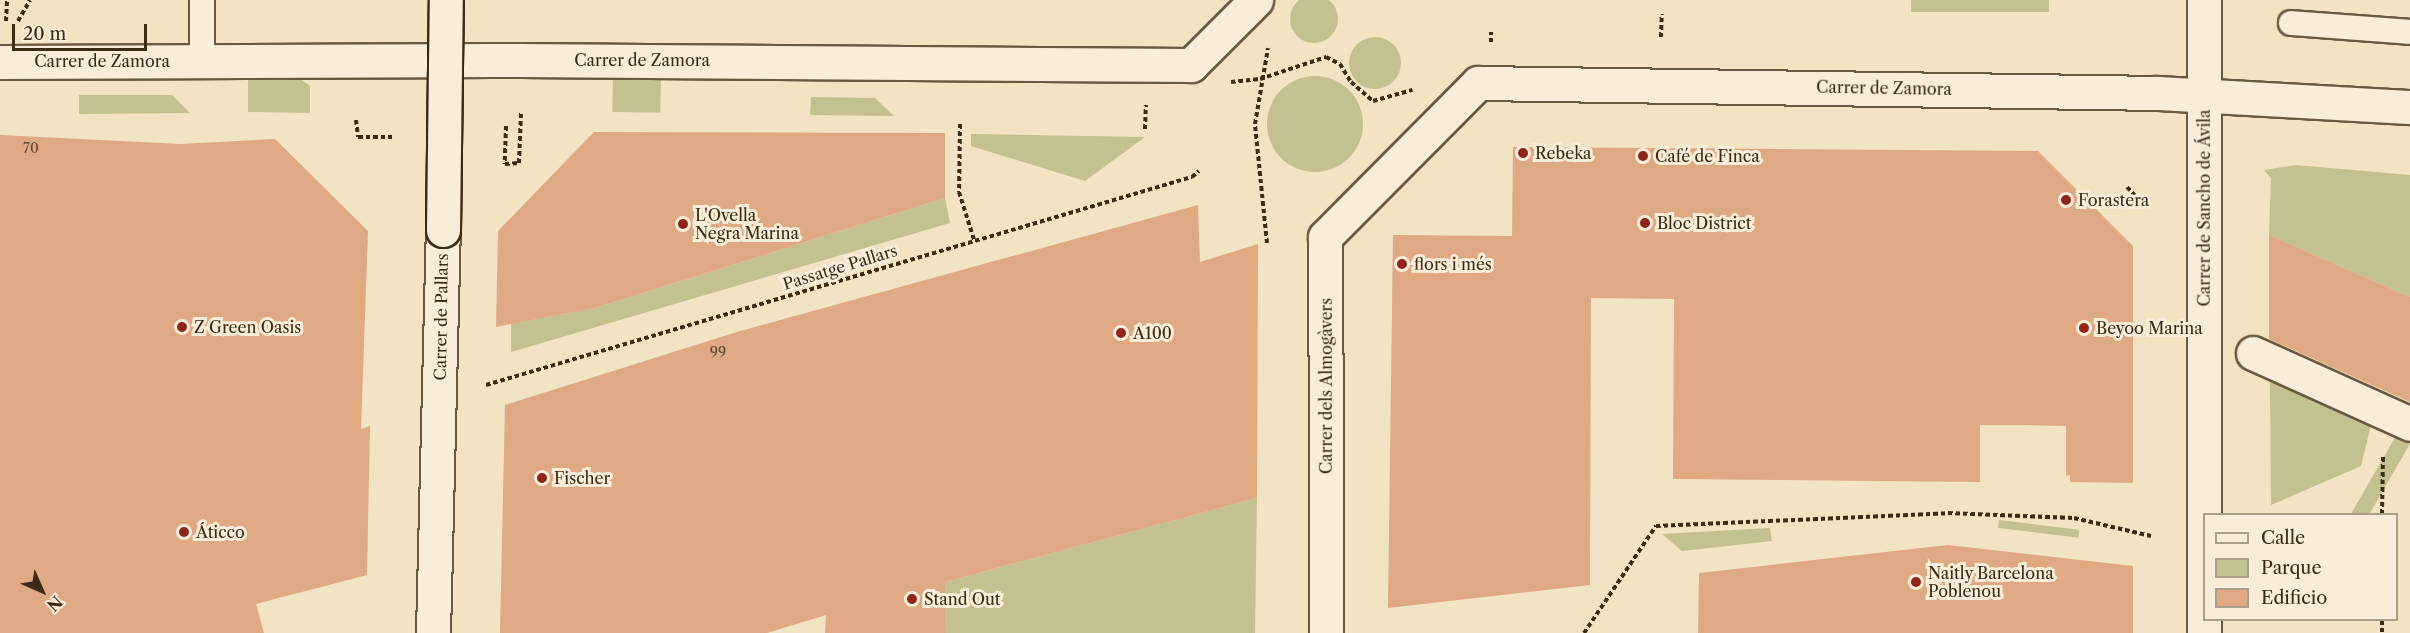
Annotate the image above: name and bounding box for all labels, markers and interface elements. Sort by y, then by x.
scale bar [15,12,150,50]
text: 20 m [23,23,66,45]
street label: Carrer de Zamora [574,50,710,70]
street label: Carrer de Zamora [34,51,170,71]
street label: Carrer de Zamora [1816,77,1952,99]
street label: Carrer de Sancho de Ávila [2194,109,2214,307]
house number: 70 [23,140,39,156]
place label: Rebeka [1535,143,1592,163]
marker: Rebeka [1516,146,1530,160]
place label: Café de Finca [1655,146,1760,166]
marker: Café de Finca [1636,149,1650,163]
place label: Forastera [2078,190,2149,210]
marker: Forastera [2059,193,2073,207]
place label: L'Ovella Negra Marina [695,205,799,243]
place label: Bloc District [1657,213,1751,233]
marker: Bloc District [1638,216,1652,230]
marker: L'Ovella Negra Marina [676,217,690,231]
street label: Passatge Pallars [780,240,900,294]
street label: Carrer de Pallars [430,253,452,381]
place label: flors i més [1414,254,1492,274]
marker: flors i més [1395,257,1409,271]
street label: Carrer dels Almogàvers [1316,297,1336,475]
place label: Z Green Oasis [194,317,301,337]
place label: Beyoo Marina [2096,318,2203,338]
marker: Z Green Oasis [175,320,189,334]
marker: Beyoo Marina [2077,321,2091,335]
place label: A100 [1133,323,1172,343]
marker: A100 [1114,326,1128,340]
house number: 99 [710,344,726,360]
place label: Fischer [554,468,610,488]
marker: Fischer [535,471,549,485]
legend [2203,513,2398,621]
place label: Áticco [196,522,245,542]
marker: Áticco [177,525,191,539]
text: Calle [2261,527,2305,549]
text: Parque [2261,557,2322,579]
north arrow [12,561,72,621]
place label: Naitly Barcelona Poblenou [1928,563,2054,601]
marker: Naitly Barcelona Poblenou [1909,575,1923,589]
text: Edificio [2261,587,2327,609]
place label: Stand Out [924,589,1001,609]
text: N [43,592,67,616]
marker: Stand Out [905,592,919,606]

